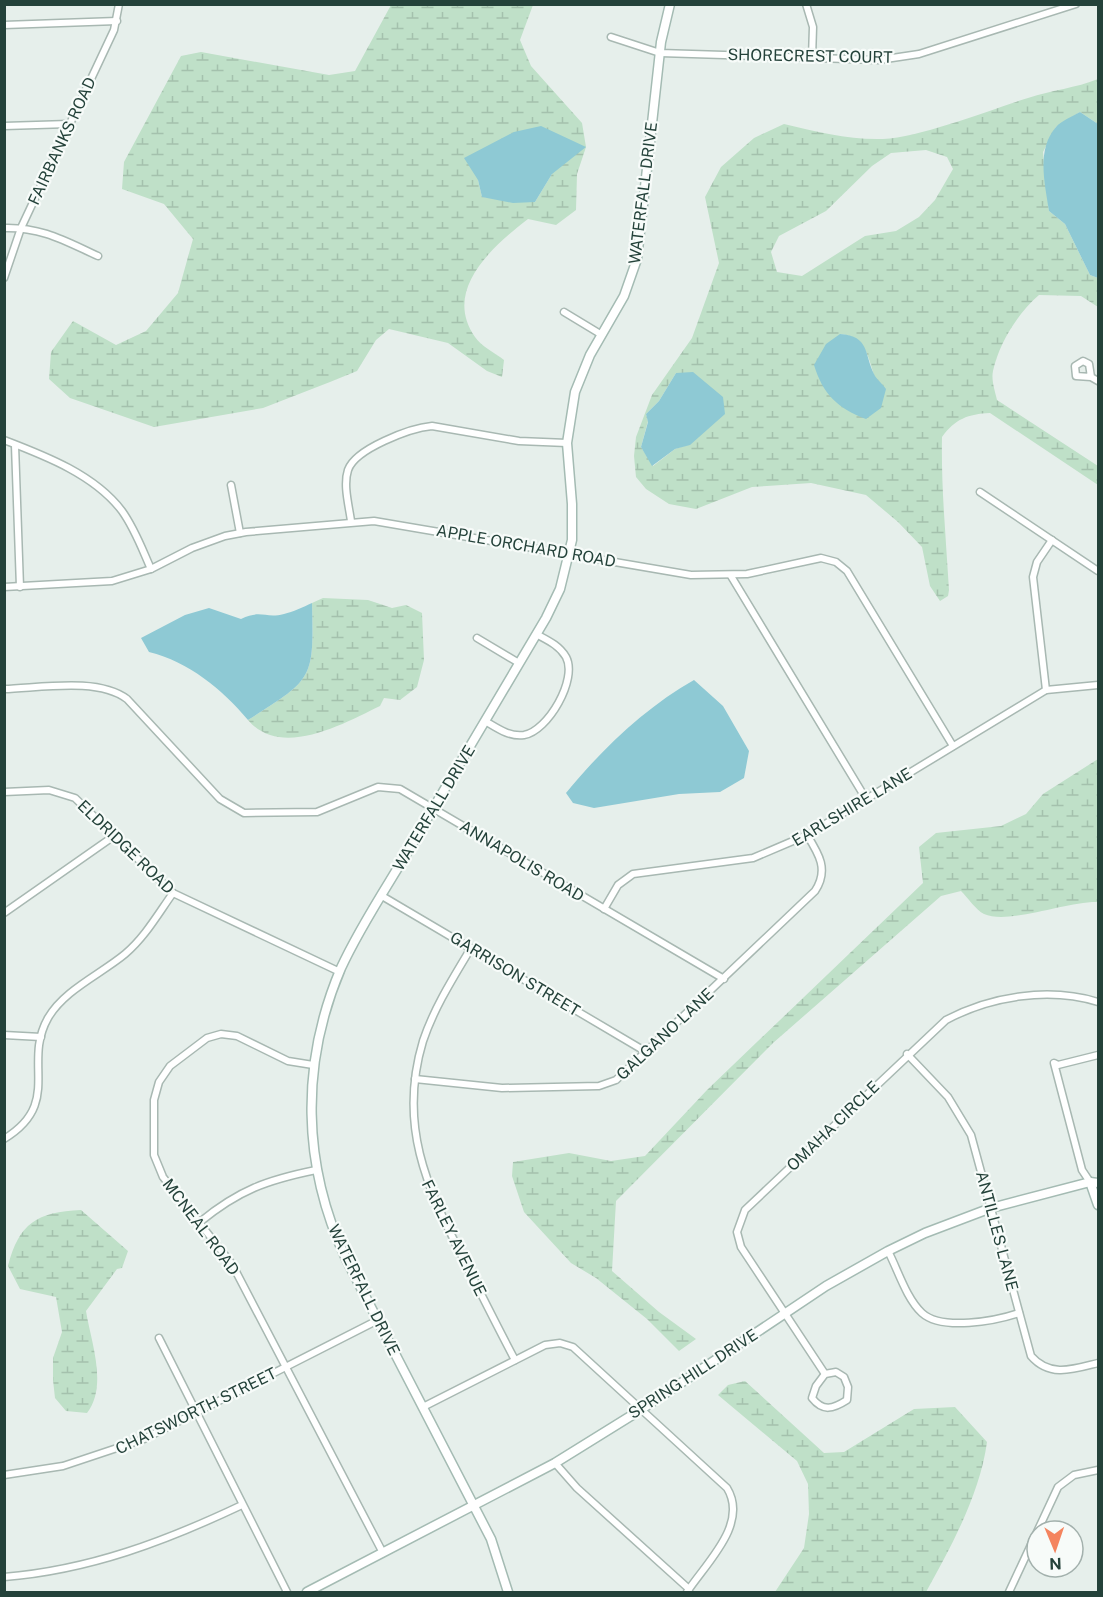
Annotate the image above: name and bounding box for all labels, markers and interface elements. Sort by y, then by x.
street label: SHORECREST COURT [727,45,893,67]
street label: FAIRBANKS ROAD [24,74,100,208]
street label: WATERFALL DRIVE [625,121,661,265]
street label: APPLE ORCHARD ROAD [435,521,617,571]
street label: WATERFALL DRIVE [389,742,479,874]
street label: EARLSHIRE LANE [789,764,915,850]
street label: ELDRIDGE ROAD [74,796,178,898]
street label: ANNAPOLIS ROAD [456,816,588,906]
street label: GARRISON STREET [447,928,584,1021]
street label: GALGANO LANE [613,984,717,1084]
street label: OMAHA CIRCLE [783,1077,883,1175]
street label: ANTILLES LANE [972,1169,1022,1293]
street label: MCNEAL ROAD [159,1175,243,1279]
street label: FARLEY AVENUE [418,1177,490,1299]
street label: WATERFALL DRIVE [324,1222,404,1358]
street label: SPRING HILL DRIVE [625,1325,761,1423]
street label: CHATSWORTH STREET [112,1364,280,1458]
north arrow [1025,1519,1085,1579]
text: N [1049,1554,1062,1573]

